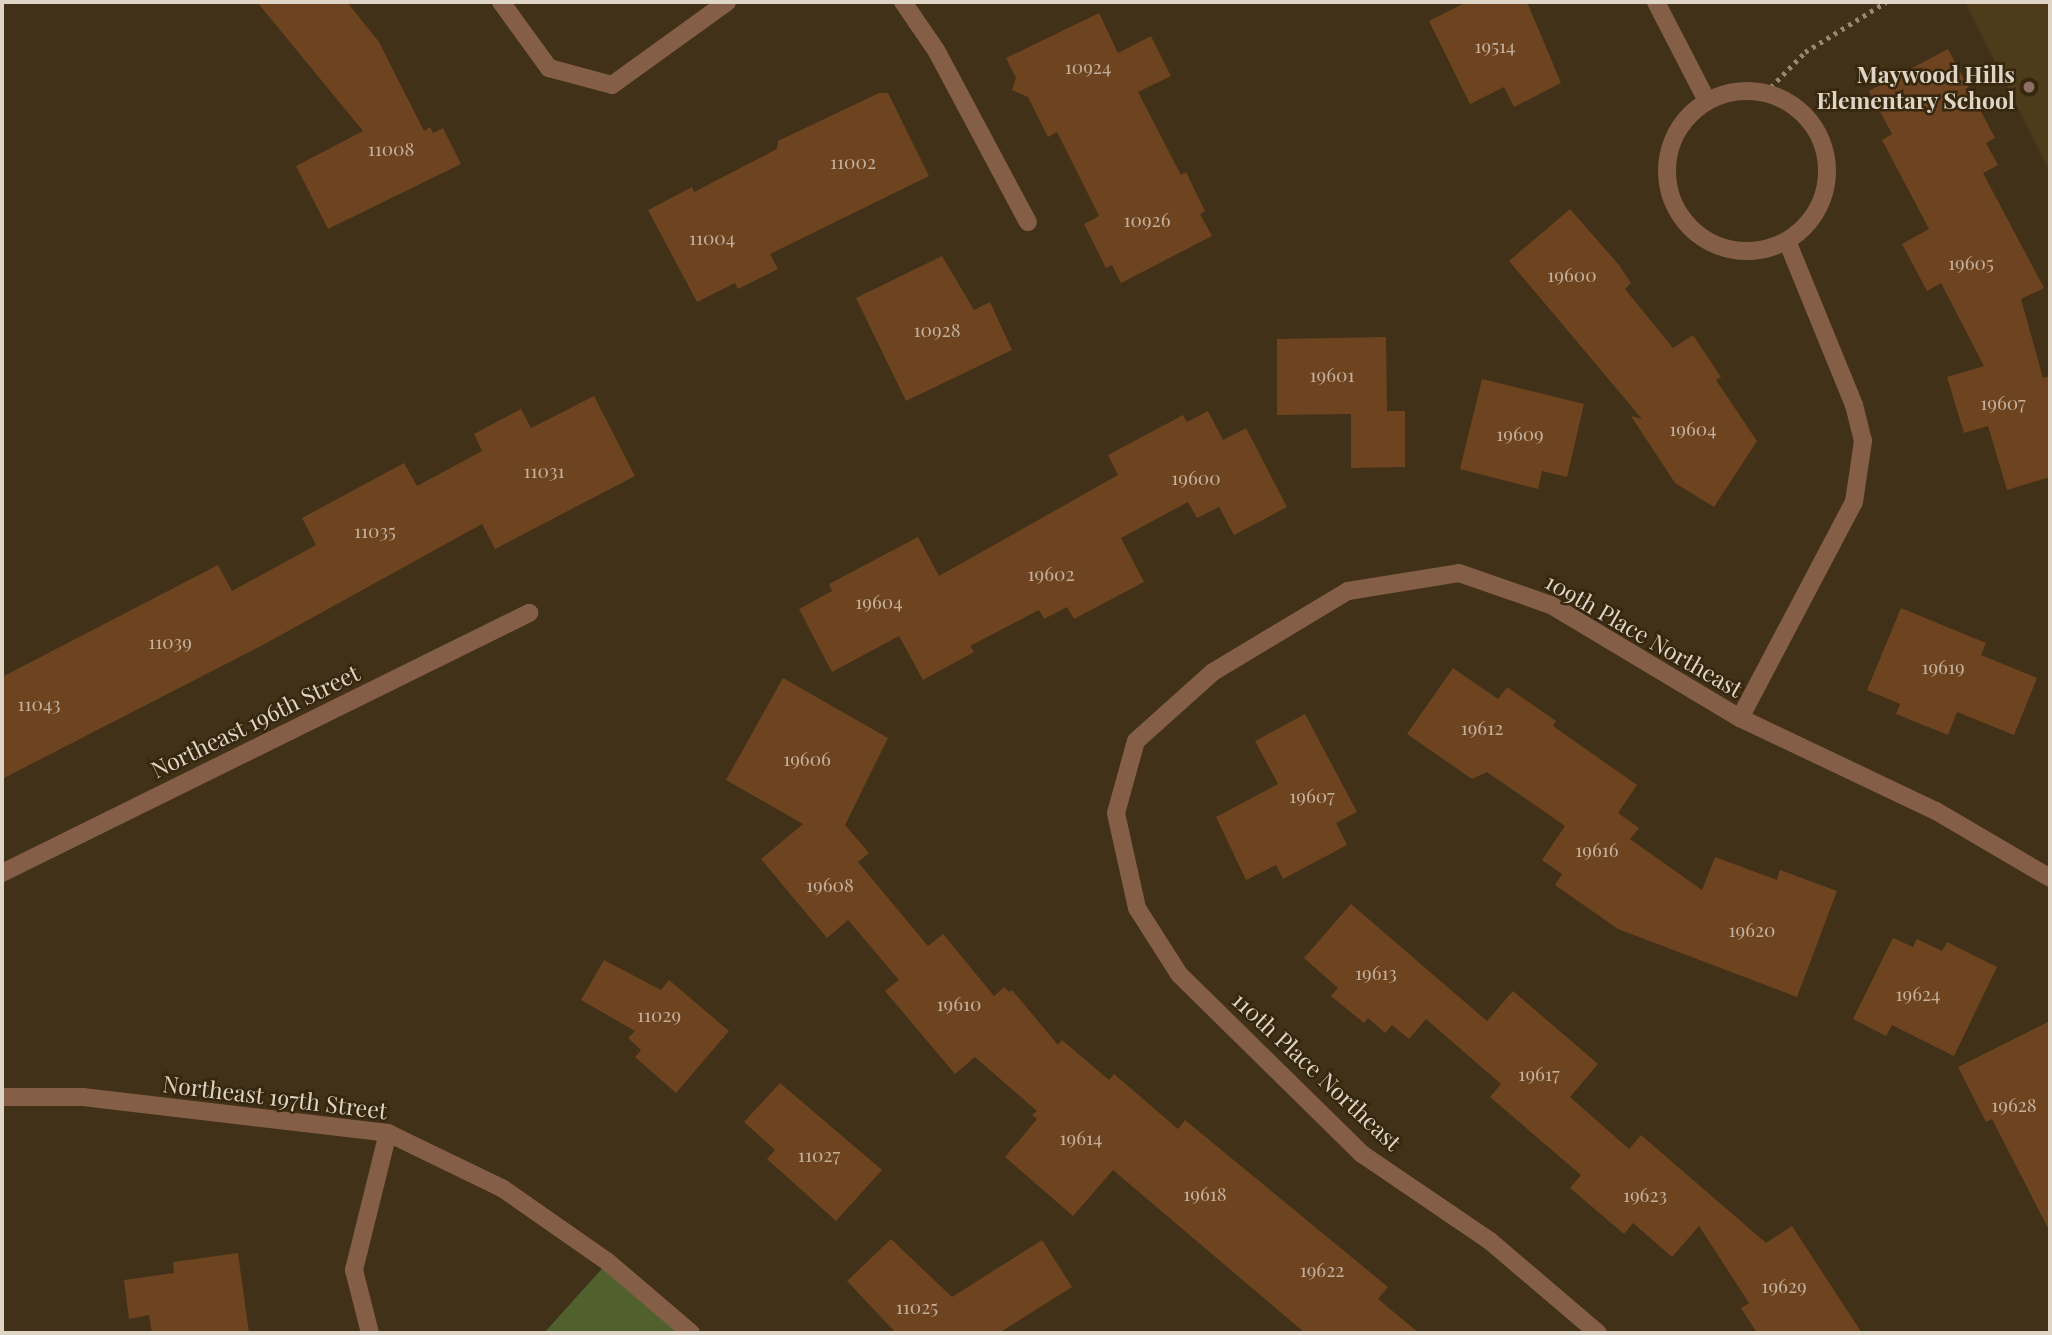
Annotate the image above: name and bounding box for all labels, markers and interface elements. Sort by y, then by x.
house number: 19514 [1474,35,1516,57]
house number: 10924 [1065,56,1111,78]
place label: Maywood Hills Elementary School [1816,60,2015,114]
marker: Maywood Hills Elementary School [2021,79,2037,95]
house number: 11008 [368,138,414,160]
house number: 11002 [830,151,876,173]
house number: 10926 [1123,209,1171,231]
house number: 11004 [689,227,735,249]
house number: 19605 [1948,252,1994,274]
house number: 19600 [1547,264,1597,286]
house number: 10928 [913,319,961,341]
house number: 19601 [1310,364,1354,386]
house number: 19607 [1980,392,2026,414]
house number: 19604 [1669,418,1717,440]
house number: 19609 [1496,423,1544,445]
house number: 11031 [523,460,565,482]
house number: 19600 [1171,467,1221,489]
house number: 11035 [354,520,396,542]
house number: 19602 [1027,563,1075,585]
street label: 109th Place Northeast [1541,567,1747,703]
house number: 19604 [855,591,903,613]
house number: 11039 [148,631,192,653]
house number: 19619 [1921,656,1965,678]
street label: Northeast 196th Street [146,658,364,784]
house number: 11043 [17,693,61,715]
house number: 19612 [1461,717,1503,739]
house number: 19606 [783,748,831,770]
house number: 19607 [1289,785,1335,807]
house number: 19616 [1575,839,1619,861]
house number: 19608 [806,874,854,896]
house number: 19620 [1728,919,1776,941]
house number: 19613 [1355,962,1397,984]
house number: 19624 [1895,983,1941,1005]
street label: 110th Place Northeast [1227,986,1407,1156]
house number: 19610 [937,993,981,1015]
house number: 11029 [637,1004,681,1026]
house number: 19617 [1518,1063,1560,1085]
street label: Northeast 197th Street [161,1070,389,1124]
house number: 19628 [1991,1094,2037,1116]
house number: 19614 [1060,1127,1102,1149]
house number: 11027 [798,1144,840,1166]
house number: 19618 [1183,1183,1227,1205]
house number: 19623 [1623,1184,1667,1206]
house number: 19622 [1300,1259,1344,1281]
house number: 19629 [1761,1275,1807,1297]
house number: 11025 [896,1296,938,1318]

